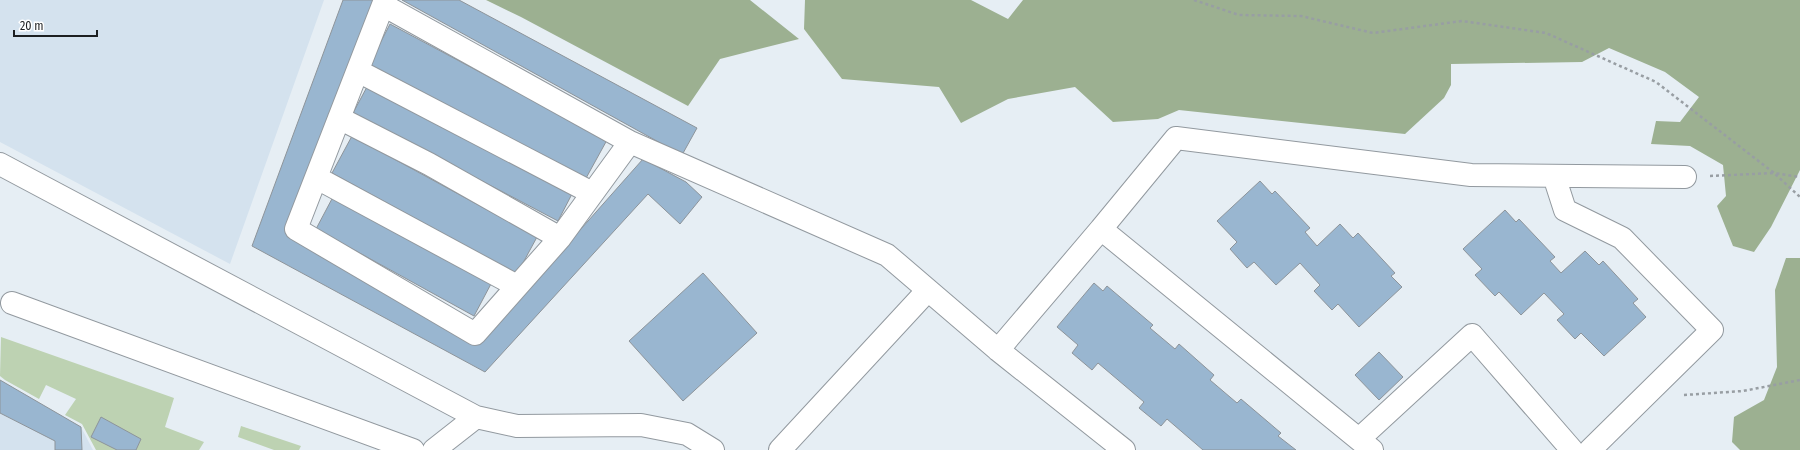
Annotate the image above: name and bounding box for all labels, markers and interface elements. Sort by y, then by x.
scale bar [14,12,97,38]
text: 20 m [20,19,44,33]

